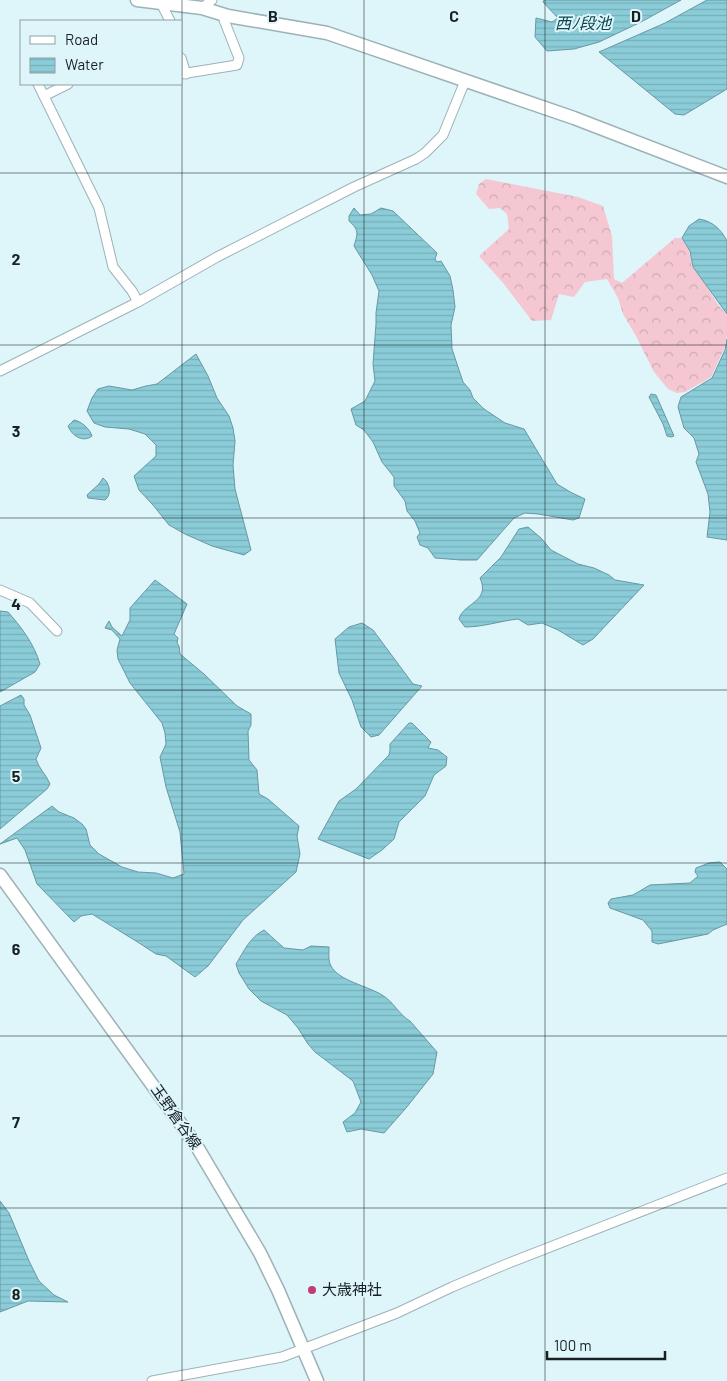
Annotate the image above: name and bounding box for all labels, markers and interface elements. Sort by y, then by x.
text: B [268,6,278,25]
text: C [449,6,459,25]
text: D [631,6,641,25]
water label: 西ﾉ段池 [555,13,613,32]
legend [20,20,182,85]
text: Road [65,30,98,48]
text: Water [65,55,104,73]
text: 2 [12,249,21,268]
text: 3 [12,421,20,440]
text: 4 [11,594,21,613]
text: 5 [12,766,21,785]
text: 6 [12,939,21,958]
street label: 玉野倉谷線 [148,1081,206,1152]
text: 7 [12,1112,20,1131]
place label: 大歳神社 [322,1280,382,1298]
text: 8 [12,1284,21,1303]
marker: 大歳神社 [306,1284,318,1296]
scale bar [547,1328,664,1360]
text: 100 m [554,1336,592,1354]

